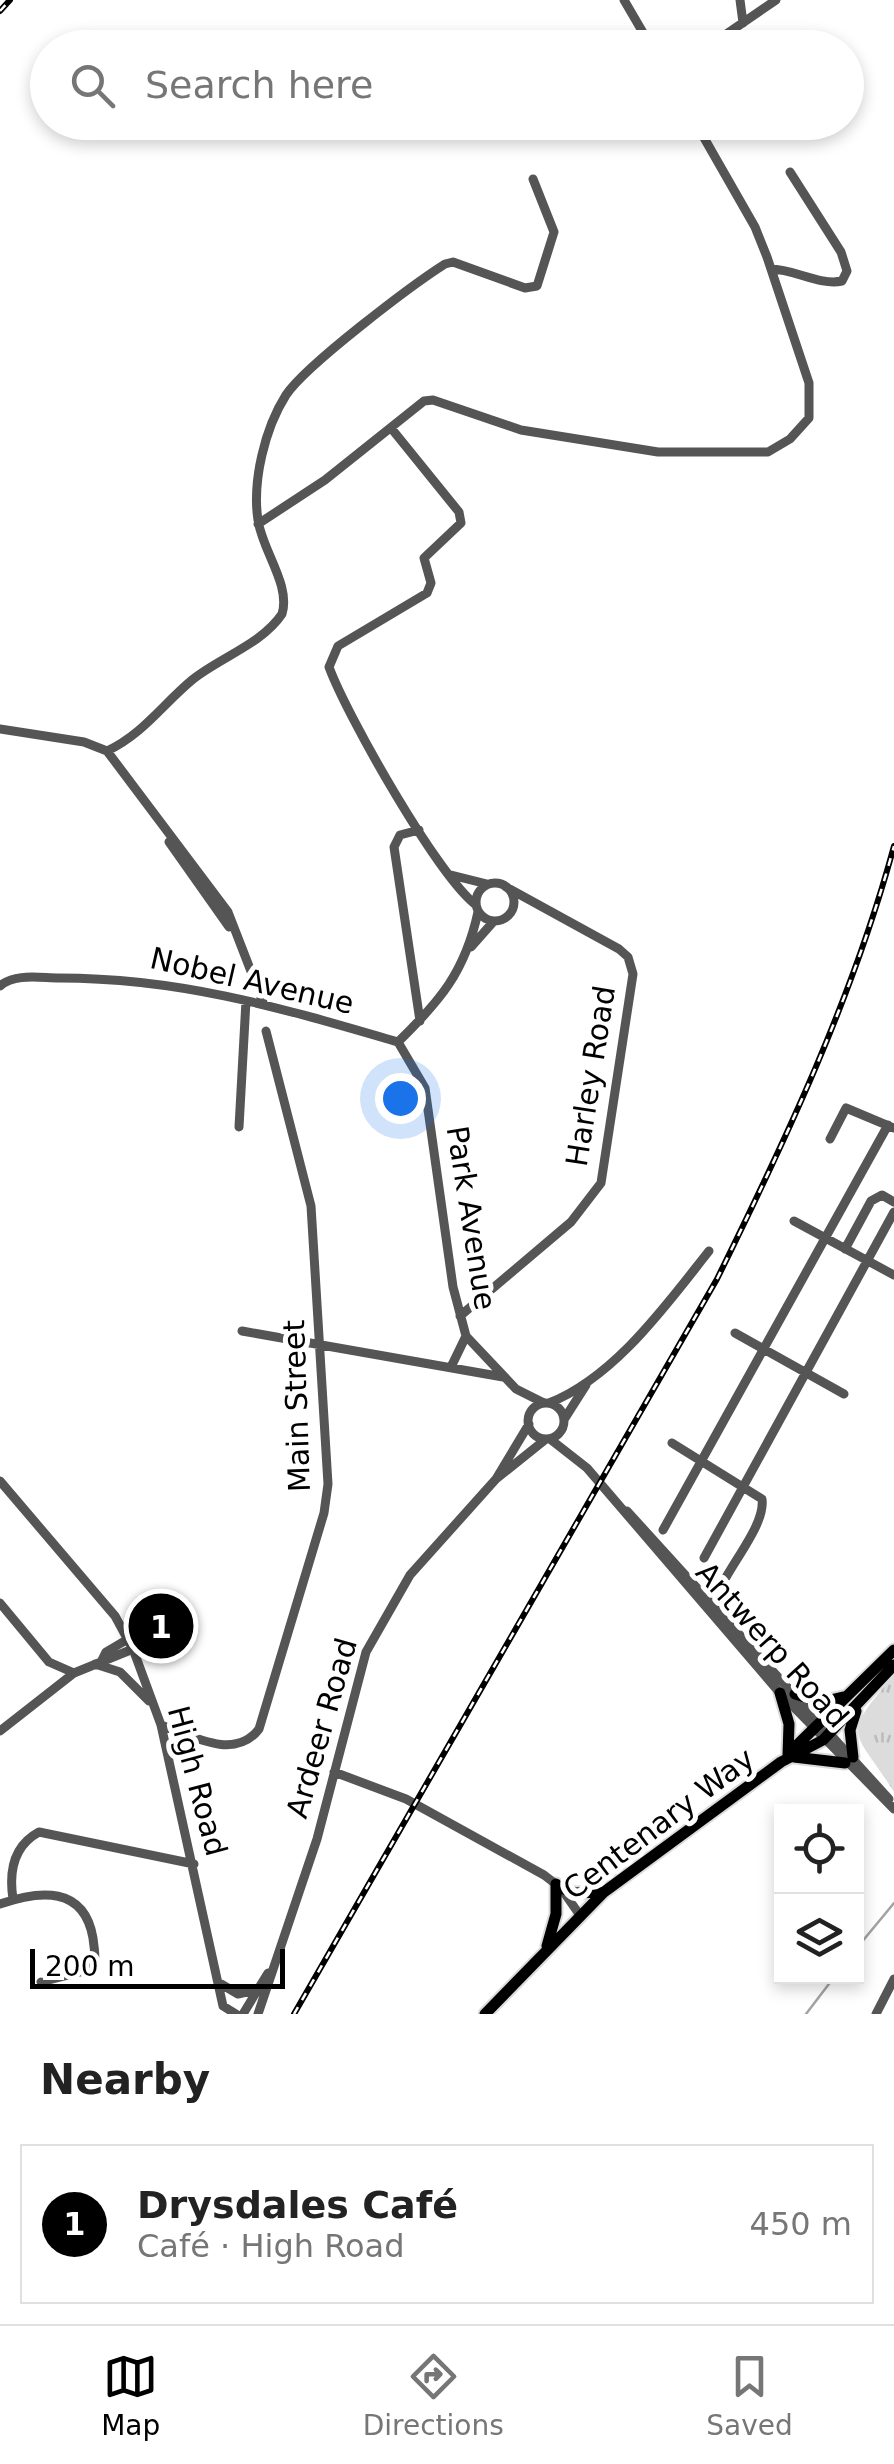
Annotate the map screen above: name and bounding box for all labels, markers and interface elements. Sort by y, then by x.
search box [30,30,864,140]
icon: search [65,58,120,113]
text: Search here [145,63,373,107]
street label: Nobel Avenue [147,940,357,1021]
street label: Harley Road [559,983,622,1169]
your location [375,1073,426,1124]
street label: Park Avenue [440,1123,503,1312]
street label: Main Street [276,1319,317,1493]
street label: Antwerp Road [689,1555,856,1735]
pin: 1 [128,1588,194,1664]
street label: Ardeer Road [279,1634,364,1822]
street label: High Road [161,1702,234,1860]
street label: Centenary Way [557,1741,761,1907]
map controls [774,1804,864,1984]
button: locate [774,1804,864,1894]
button: layers [774,1894,864,1984]
scale bar [30,1944,285,1988]
text: 200 m [45,1950,135,1983]
text: Nearby [40,2055,210,2104]
text: Drysdales Café [137,2183,458,2227]
text: 1 [63,2205,86,2243]
text: 450 m [750,2205,852,2243]
text: Café · High Road [137,2227,404,2265]
tab: Map [101,2349,160,2442]
tab: Directions [363,2349,504,2442]
tab: Saved [706,2349,793,2442]

